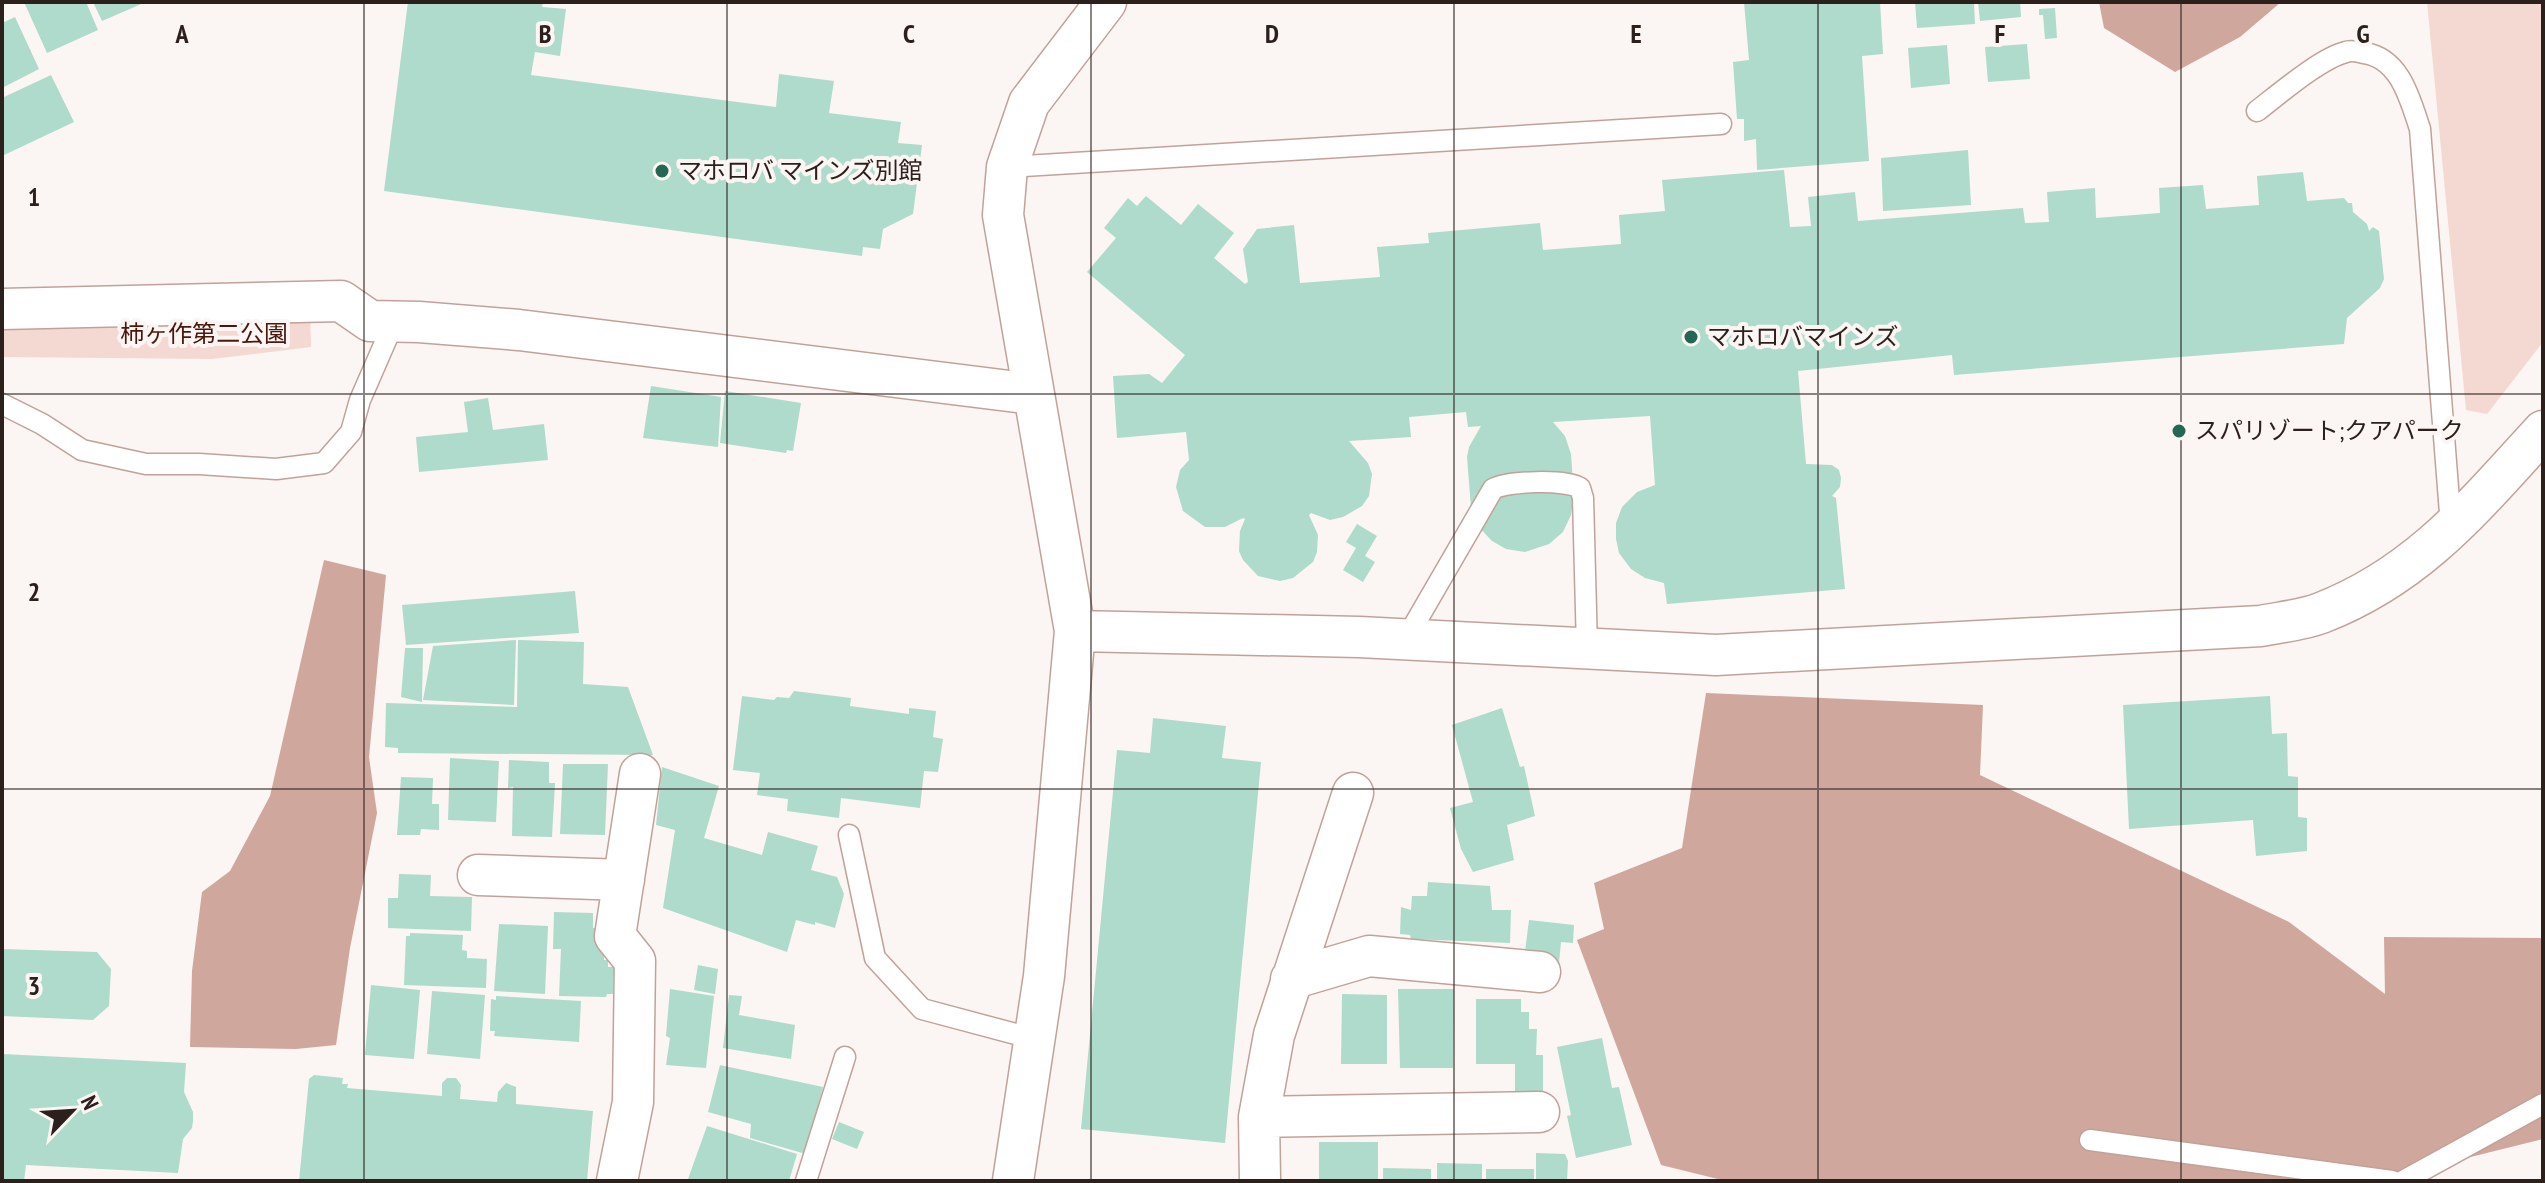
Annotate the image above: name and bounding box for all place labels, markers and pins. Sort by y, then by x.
place label: マホロバ マインズ別館 [678,155,923,186]
marker: マホロバ マインズ別館 [653,162,671,180]
place label: マホロバマインズ [1707,321,1899,352]
marker: マホロバマインズ [1682,328,1700,346]
place label: スパリゾート;クアパーク [2195,415,2464,446]
marker: スパリゾート;クアパーク [2170,422,2188,440]

